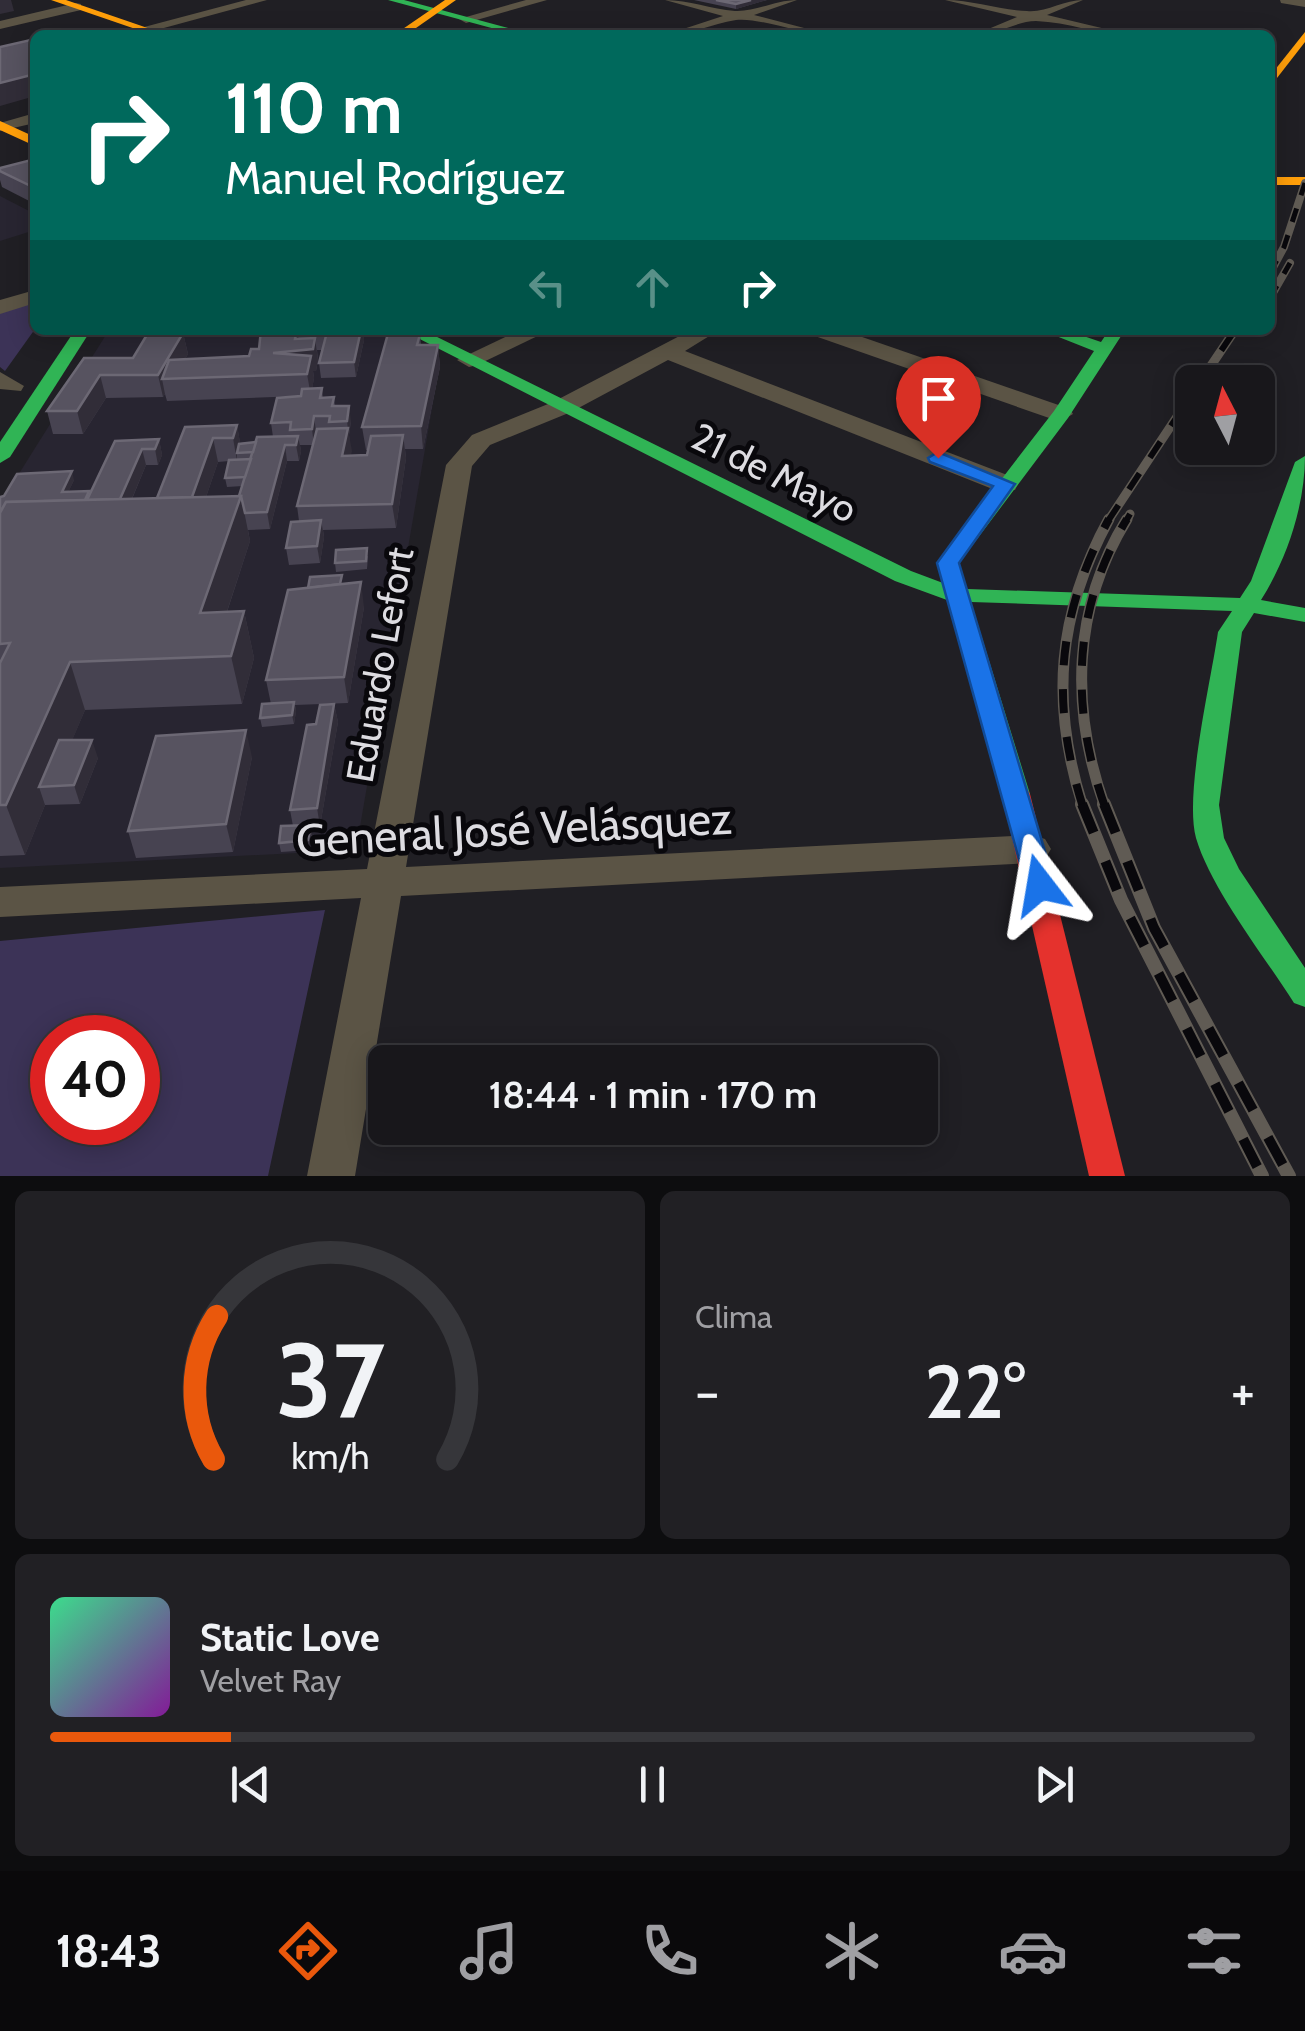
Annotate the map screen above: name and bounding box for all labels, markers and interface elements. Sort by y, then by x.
text: 110 m [225,65,403,151]
icon: right [60,70,190,200]
text: Manuel Rodríguez [225,151,565,205]
icon: left [520,260,575,315]
icon: ahead [625,260,680,315]
icon: right [730,260,785,315]
pin [896,356,981,459]
north arrow [1175,365,1275,465]
map controls [1175,365,1275,465]
icon: arrive [911,371,966,426]
street label: 21 de Mayo [684,412,864,533]
street label: Eduardo Lefort [336,544,423,786]
street label: General José Velásquez [295,791,733,867]
position arrow [988,833,1092,937]
speed limit sign: 40 [30,1015,160,1145]
text: 18:44 · 1 min · 170 m [489,1071,817,1118]
text: Clima [695,1297,772,1336]
text: 37 [275,1317,385,1443]
text: 22° [925,1346,1025,1437]
text: − [695,1358,719,1425]
text: + [1231,1358,1255,1425]
text: km/h [291,1435,369,1478]
text: Static Love [200,1614,379,1661]
text: Velvet Ray [200,1661,341,1700]
icon: previous [223,1757,278,1812]
icon: pause [625,1757,680,1812]
icon: next [1027,1757,1082,1812]
icon: directions [273,1916,343,1986]
icon: music [454,1916,524,1986]
icon: phone [635,1916,705,1986]
icon: climate [817,1916,887,1986]
icon: car [998,1916,1068,1986]
icon: filters [1179,1916,1249,1986]
text: 18:43 [56,1924,162,1978]

